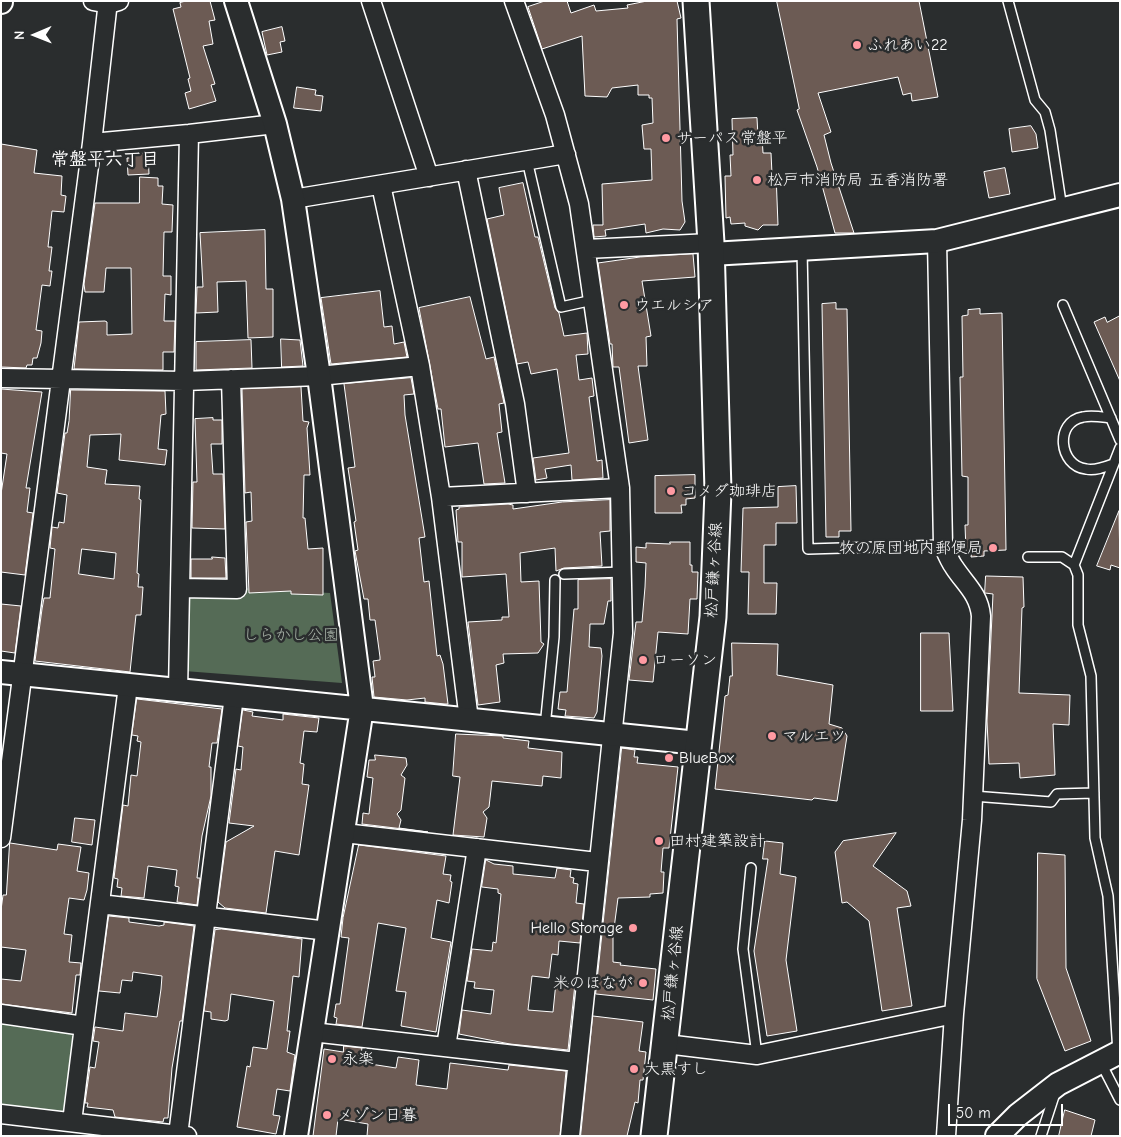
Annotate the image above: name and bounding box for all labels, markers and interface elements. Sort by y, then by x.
north arrow [10,10,60,60]
text: N [11,31,28,40]
place label: ふれあい22 [867,35,948,55]
marker: ふれあい22 [851,39,863,51]
place label: サーパス常盤平 [676,128,788,148]
marker: サーパス常盤平 [660,132,672,144]
district label: 常盤平六丁目 [51,149,159,171]
place label: 松戸市消防局 五香消防署 [767,170,948,190]
marker: 松戸市消防局 五香消防署 [751,174,763,186]
place label: ウエルシア [634,295,714,315]
marker: ウエルシア [618,299,630,311]
place label: コメダ珈琲店 [681,481,777,501]
marker: コメダ珈琲店 [665,485,677,497]
street label: 松戸鎌ヶ谷線 [702,522,726,618]
place label: 牧の原団地内郵便局 [839,538,983,558]
marker: 牧の原団地内郵便局 [987,542,999,554]
park label: しらかし公園 [243,625,339,645]
place label: ローソン [653,650,717,670]
marker: ローソン [637,654,649,666]
place label: マルエツ [782,726,846,746]
marker: マルエツ [766,730,778,742]
place label: BlueBox [679,748,734,768]
marker: BlueBox [663,752,675,764]
place label: 田村建築設計 [669,831,765,851]
marker: 田村建築設計 [653,835,665,847]
place label: Hello Storage [530,918,623,938]
marker: Hello Storage [627,922,639,934]
street label: 松戸鎌ヶ谷線 [658,924,688,1022]
place label: 米のほなが [553,973,633,993]
marker: 米のほなが [637,977,649,989]
place label: 永楽 [342,1049,374,1069]
marker: 永楽 [326,1053,338,1065]
place label: 大黒すし [644,1059,708,1079]
marker: 大黒すし [628,1063,640,1075]
scale bar [951,1094,1066,1126]
text: 50 m [956,1104,991,1122]
place label: メゾン日暮 [337,1105,417,1125]
marker: メゾン日暮 [321,1109,333,1121]

